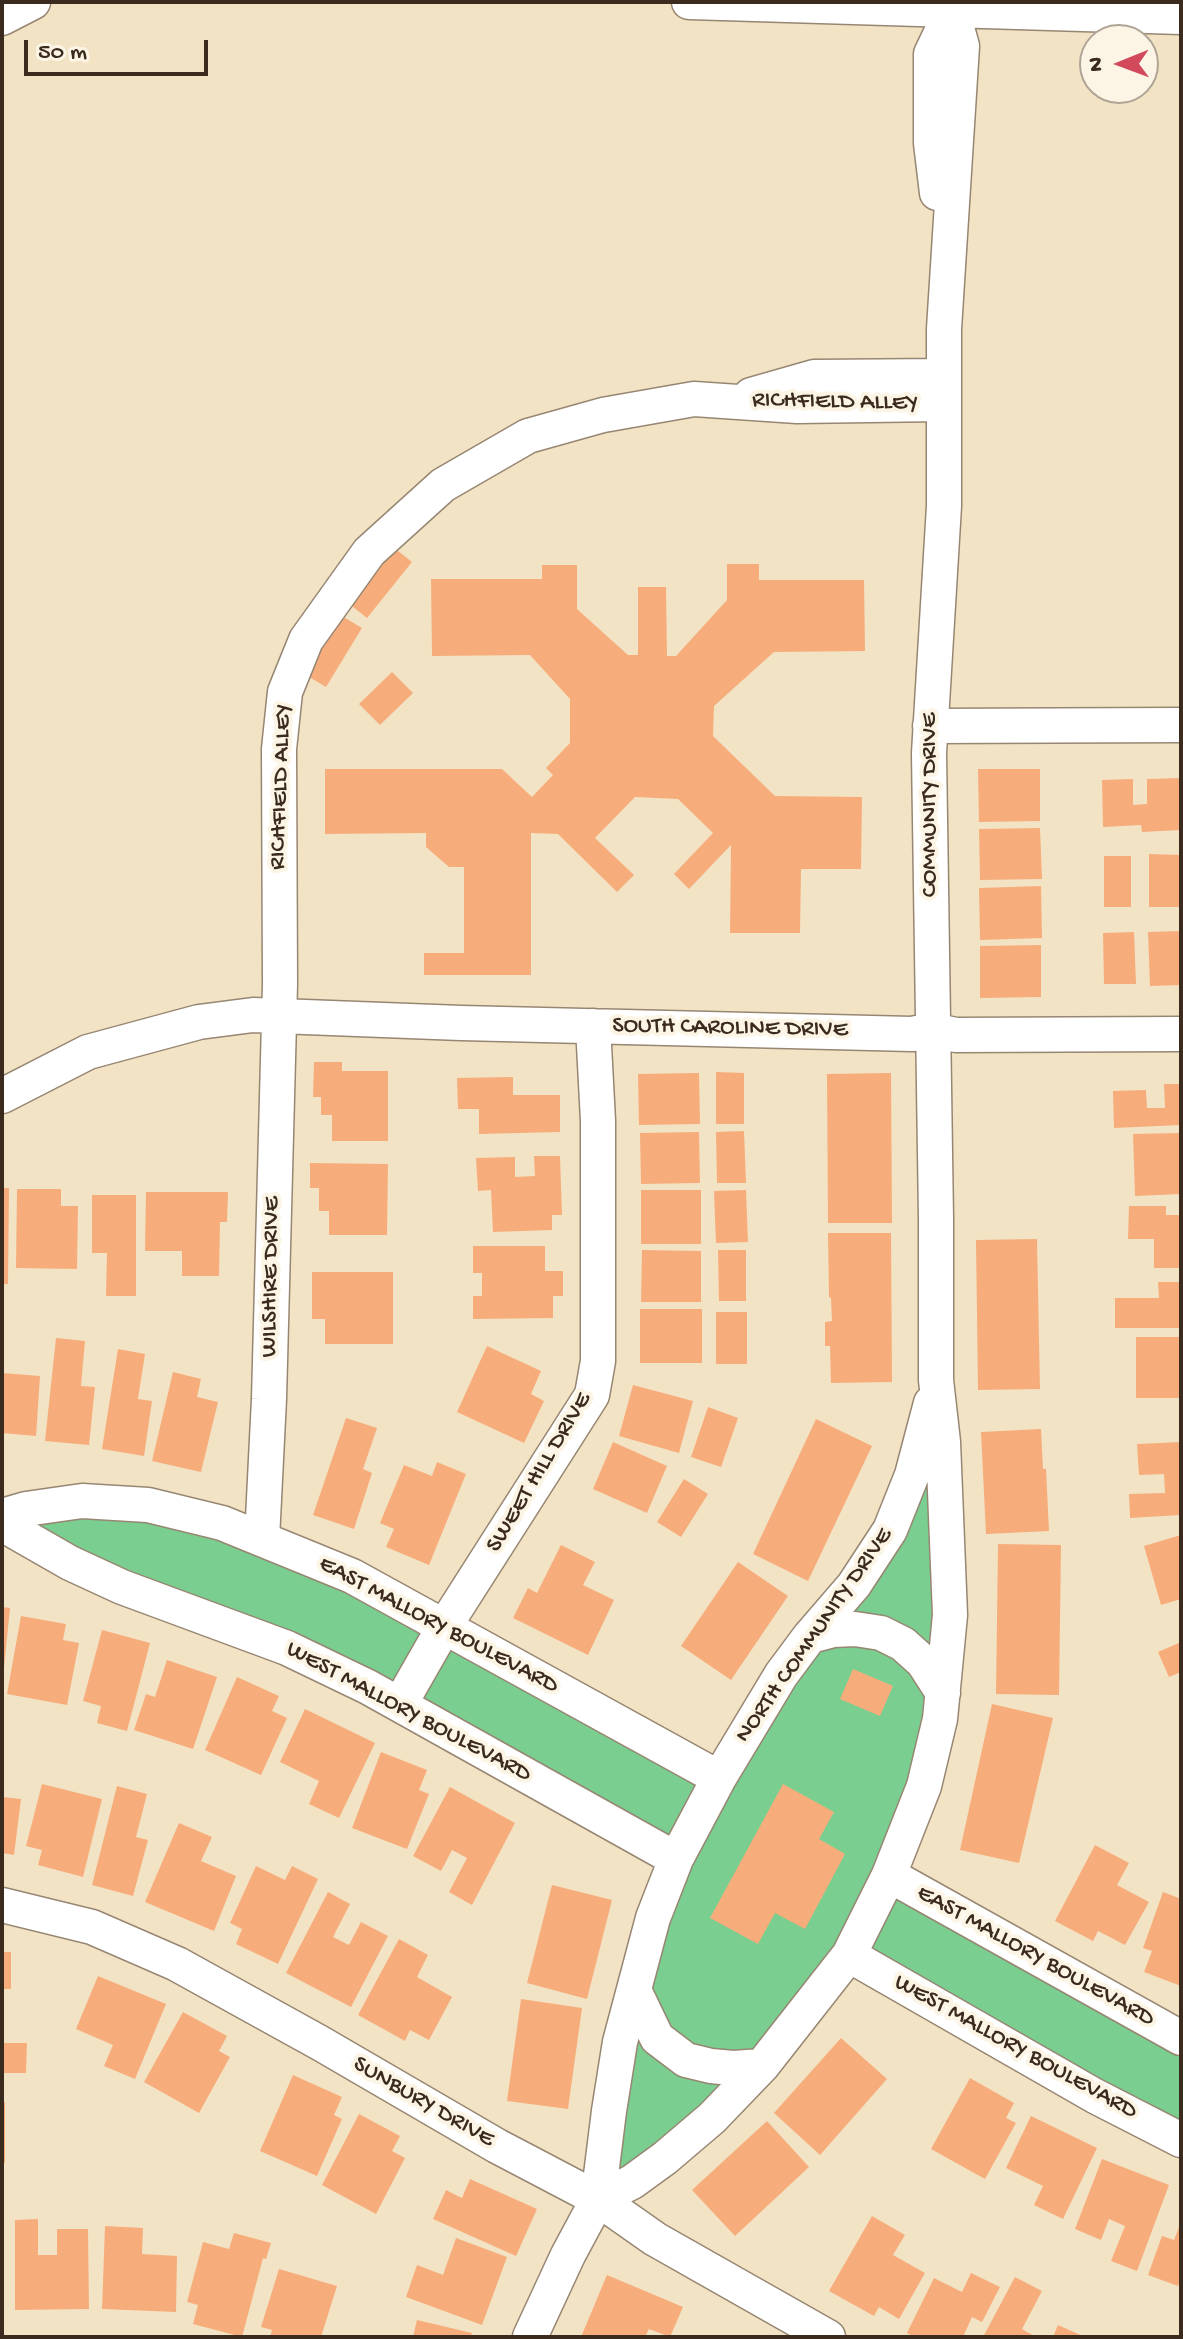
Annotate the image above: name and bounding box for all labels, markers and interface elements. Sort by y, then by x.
scale bar [28,24,212,74]
north arrow [1079,24,1159,104]
text: 50 m [38,39,87,68]
text: N [1084,57,1110,72]
street label: RICHFIELD ALLEY [752,387,918,419]
street label: RICHFIELD ALLEY [265,704,299,870]
street label: COMMUNITY DRIVE [917,713,945,897]
street label: SOUTH CAROLINE DRIVE [612,1013,848,1045]
street label: WILSHIRE DRIVE [256,1196,288,1358]
street label: SWEET HILL DRIVE [481,1388,599,1558]
street label: NORTH COMMUNITY DRIVE [730,1523,900,1749]
street label: EAST MALLORY BOULEVARD [313,1551,563,1701]
street label: WEST MALLORY BOULEVARD [280,1636,536,1790]
street label: EAST MALLORY BOULEVARD [911,1880,1159,2034]
street label: WEST MALLORY BOULEVARD [888,1969,1142,2127]
street label: SUNBURY DRIVE [347,2051,499,2155]

